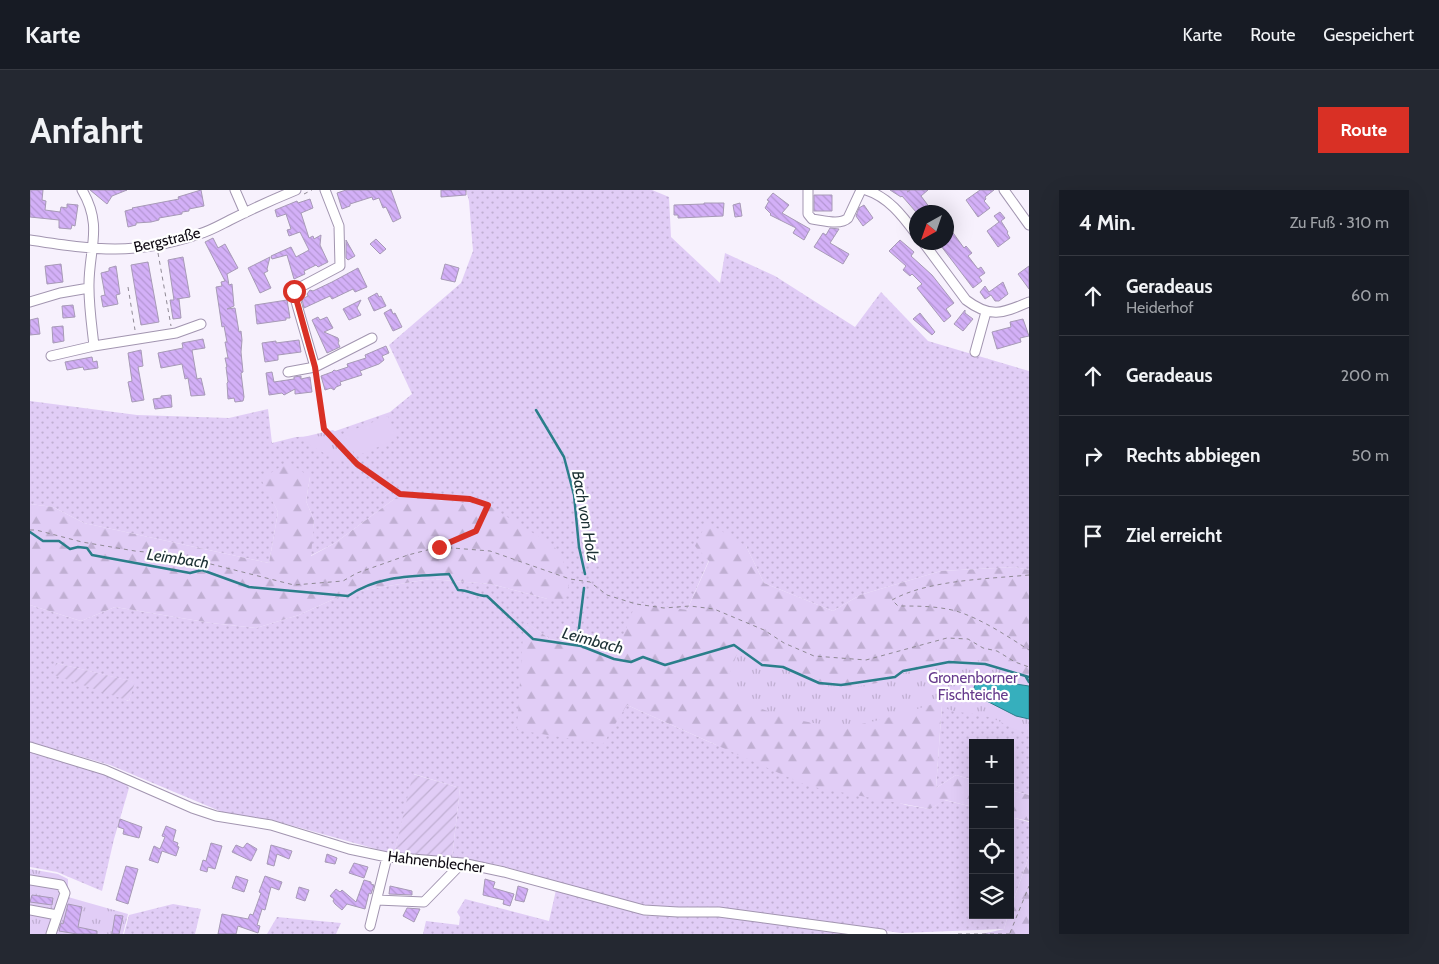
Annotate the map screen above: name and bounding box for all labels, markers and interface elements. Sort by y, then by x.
text: Karte [25,20,80,49]
text: Karte [1183,24,1222,46]
text: Route [1250,24,1295,46]
text: Gespeichert [1323,24,1414,46]
button: Route [1318,107,1409,153]
text: Anfahrt [30,109,143,152]
north arrow [909,205,954,250]
text: 4 Min. [1079,210,1135,235]
text: Zu Fuß · 310 m [1290,213,1389,232]
street label: Bergstraße [132,223,203,256]
text: Geradeaus [1126,275,1212,298]
route start [283,280,306,303]
icon: ahead [1079,282,1107,310]
text: 60 m [1351,286,1389,305]
text: Heiderhof [1126,298,1193,317]
icon: ahead [1079,362,1107,390]
text: Geradeaus [1126,364,1212,387]
text: 200 m [1341,366,1389,385]
icon: right [1079,442,1107,470]
text: Rechts abbiegen [1126,444,1260,467]
text: 50 m [1352,446,1389,465]
water label: Bach von Holz [568,469,603,564]
icon: arrive [1079,522,1107,550]
text: Ziel erreicht [1126,524,1222,547]
route end [428,536,451,559]
water label: Leimbach [146,545,210,572]
water label: Leimbach [560,623,625,658]
park label: Gronenborner Fischteiche [928,669,1018,704]
map controls [969,739,1014,919]
button: + [969,739,1014,784]
button: − [969,784,1014,829]
button: locate [969,829,1014,874]
street label: Hahnenblecher [387,847,486,877]
button: layers [969,874,1014,919]

